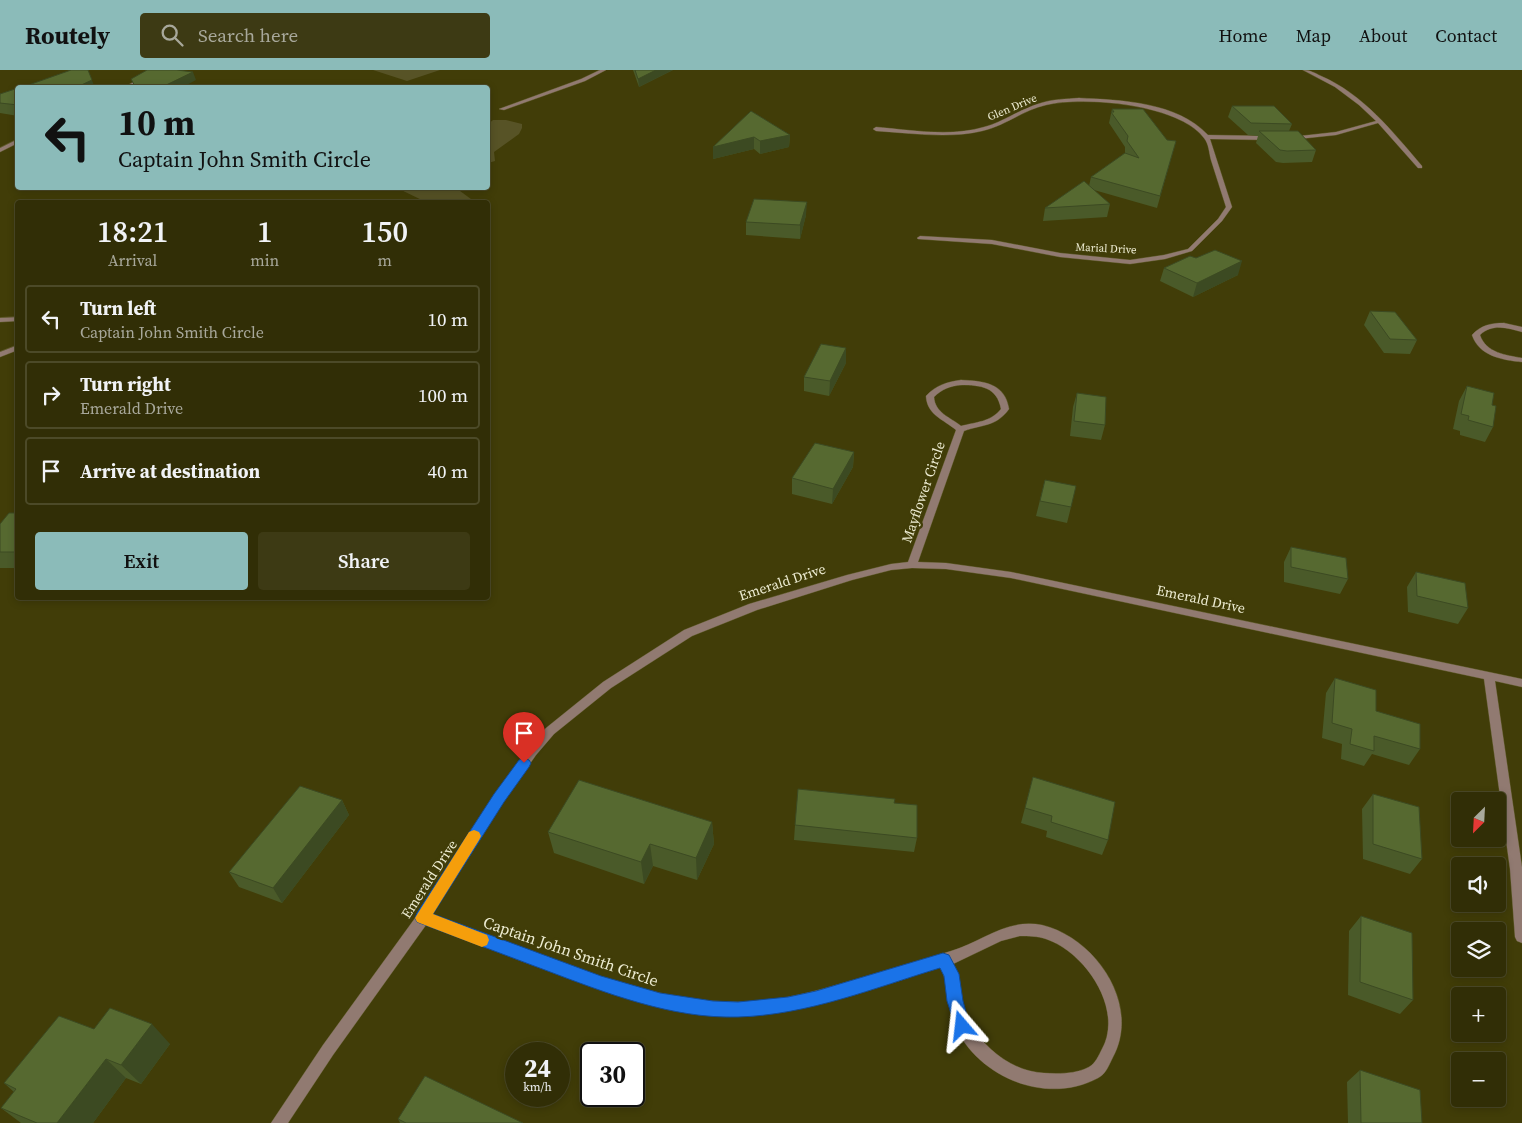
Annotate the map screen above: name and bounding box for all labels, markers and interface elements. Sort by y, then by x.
search box [140,13,490,58]
text: Routely [25,19,110,52]
icon: search [158,21,186,49]
text: Search here [198,22,298,48]
text: Home [1219,23,1268,48]
text: Map [1296,23,1331,48]
text: About [1359,23,1407,48]
text: Contact [1435,23,1497,48]
street label: Glen Drive [985,90,1039,125]
text: 10 m [118,99,195,147]
icon: left [35,105,100,170]
text: Captain John Smith Circle [118,144,371,174]
text: 18:21 [97,211,168,252]
text: 1 [257,211,273,252]
text: 150 [361,211,408,252]
street label: Marial Drive [1075,239,1137,258]
text: Arrival [108,249,157,271]
text: min [250,249,279,271]
text: m [377,249,392,271]
text: Turn left [80,295,156,321]
icon: left [37,305,65,333]
text: 10 m [427,306,468,332]
text: Captain John Smith Circle [80,321,264,343]
text: Turn right [80,371,171,397]
icon: right [37,381,65,409]
text: 100 m [418,382,468,408]
text: Emerald Drive [80,397,183,419]
street label: Mayflower Circle [896,438,950,546]
icon: arrive [37,457,65,485]
text: Arrive at destination [80,458,260,484]
text: 40 m [427,458,468,484]
button: Exit [35,532,248,590]
button: Share [258,532,470,590]
street label: Emerald Drive [736,559,828,605]
street label: Emerald Drive [1155,580,1247,618]
pin [503,712,545,763]
icon: arrive [510,719,538,747]
north arrow [1451,792,1506,848]
map controls [1451,792,1506,1107]
street label: Emerald Drive [396,836,462,922]
button: sound [1451,857,1506,912]
street label: Captain John Smith Circle [480,911,662,991]
button: layers [1451,922,1506,977]
button: + [1451,987,1506,1042]
position arrow [935,999,987,1051]
speed limit sign: 30 [580,1042,645,1107]
text: 24 [524,1051,551,1085]
button: − [1451,1052,1506,1107]
text: km/h [523,1079,552,1095]

